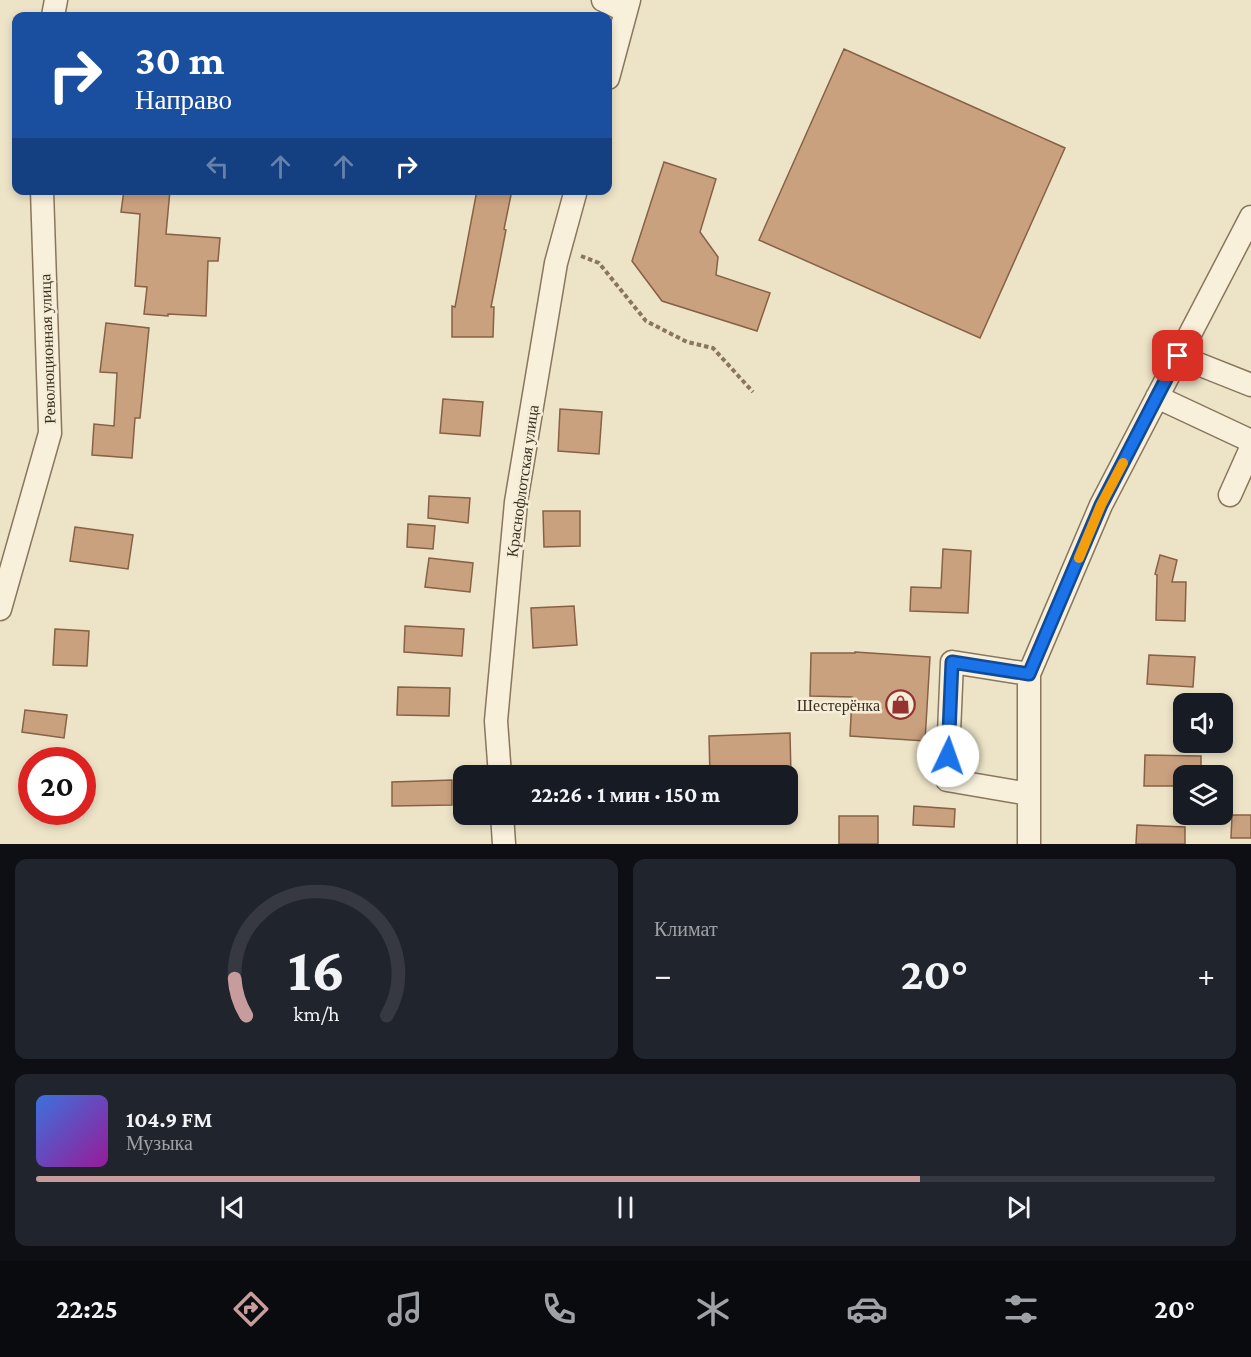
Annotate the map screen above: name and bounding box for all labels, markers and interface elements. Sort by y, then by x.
icon: right [36,36,114,114]
text: 30 m [135,36,225,83]
text: Направо [135,85,232,115]
icon: left [201,150,234,183]
icon: ahead [264,150,297,183]
icon: ahead [327,150,360,183]
icon: right [390,150,423,183]
street label: Революционная улица [36,274,60,424]
pin [1152,330,1203,381]
icon: arrive [1161,339,1194,372]
street label: Краснофлотская улица [503,404,543,559]
shop icon: Шестерёнка [885,689,917,721]
map controls [1173,693,1233,825]
button: sound [1173,693,1233,753]
place label: Шестерёнка [797,697,880,715]
position arrow [916,724,980,788]
speed limit sign: 20 [18,747,96,825]
button: layers [1173,765,1233,825]
text: 22:26 · 1 мин · 150 m [531,782,720,807]
text: Климат [654,918,718,940]
text: 16 [288,934,345,1003]
text: 20° [901,949,968,999]
text: − [654,956,671,993]
text: + [1198,956,1215,993]
text: km/h [293,1002,340,1026]
text: 104.9 FM [126,1107,212,1132]
text: Музыка [126,1132,193,1154]
icon: previous [216,1191,249,1224]
icon: pause [609,1191,642,1224]
icon: next [1002,1191,1035,1224]
icon: directions [230,1288,272,1330]
icon: music [384,1288,426,1330]
icon: phone [538,1288,580,1330]
icon: climate [692,1288,734,1330]
icon: car [846,1288,888,1330]
icon: filters [1000,1288,1042,1330]
text: 22:25 [56,1294,118,1324]
text: 20° [1154,1294,1195,1324]

